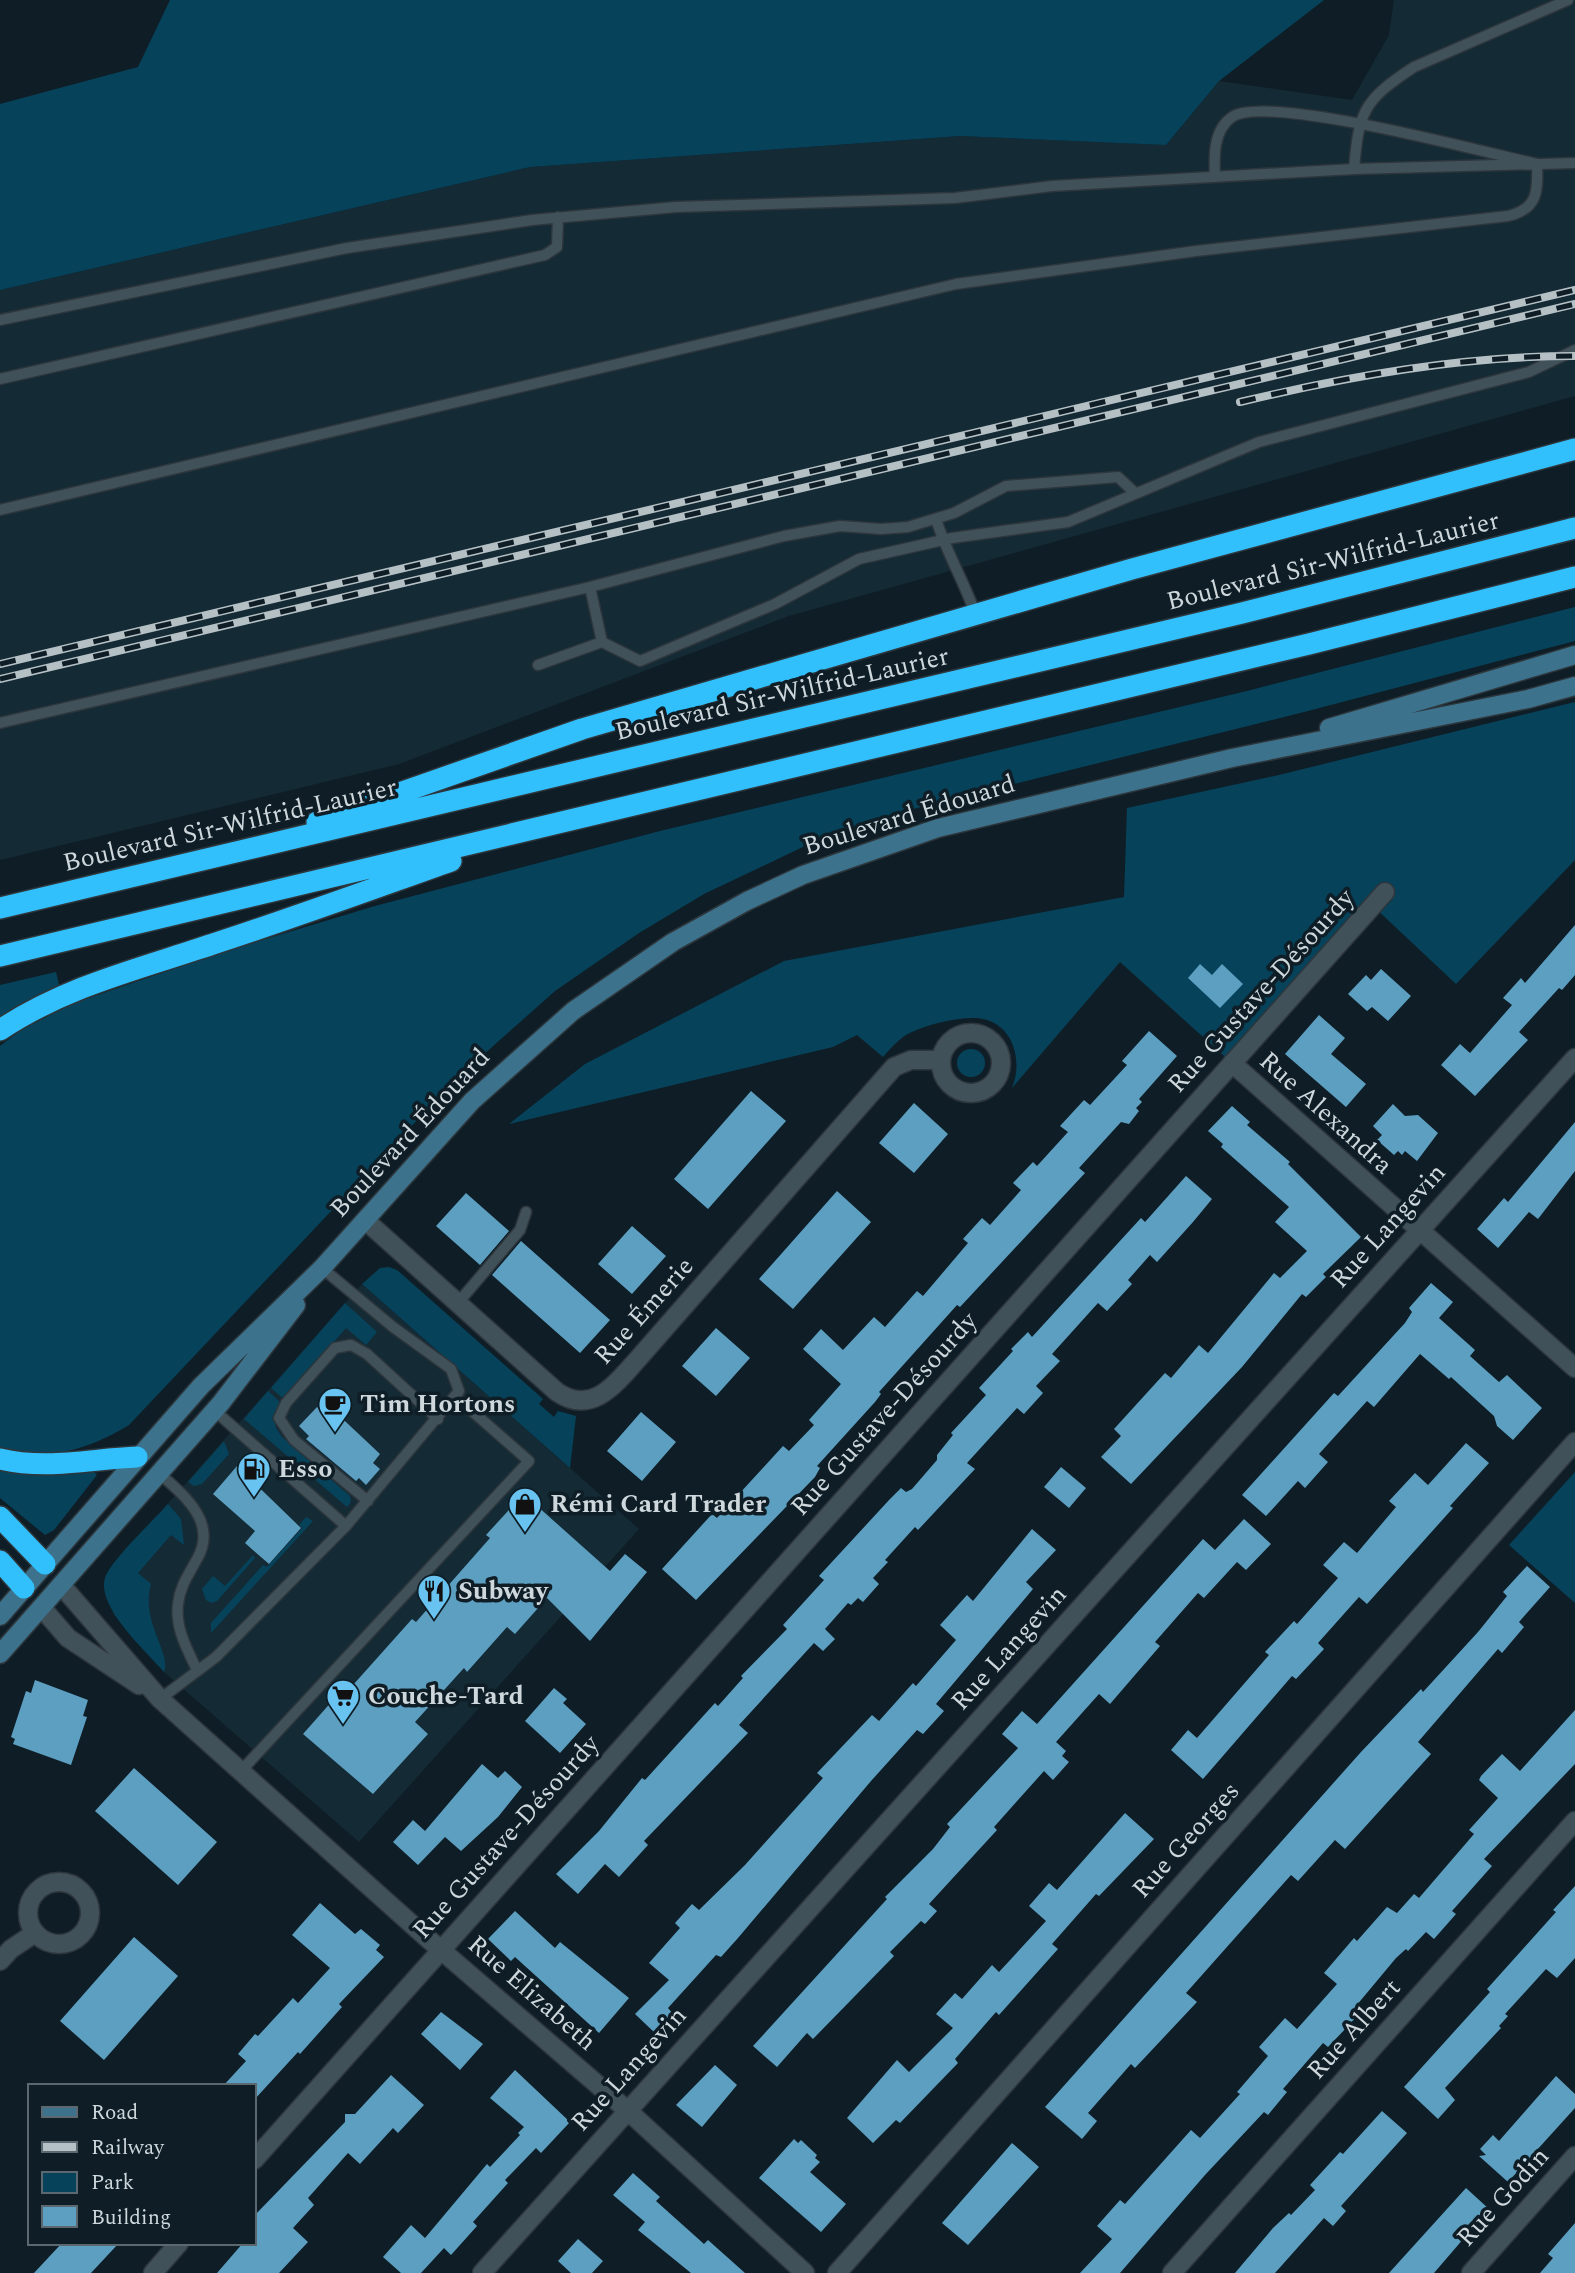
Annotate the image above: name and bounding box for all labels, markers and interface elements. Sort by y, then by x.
street label: Boulevard Sir-Wilfrid-Laurier [1162,500,1504,622]
street label: Boulevard Sir-Wilfrid-Laurier [611,636,953,752]
street label: Boulevard Édouard [798,764,1020,866]
street label: Boulevard Sir-Wilfrid-Laurier [59,767,401,883]
street label: Rue Gustave-Désourdy [1158,879,1365,1102]
street label: Boulevard Édouard [320,1039,500,1227]
street label: Rue Alexandra [1250,1042,1402,1184]
street label: Rue Langevin [1321,1154,1455,1298]
street label: Rue Émerie [584,1248,704,1374]
street label: Rue Gustave-Désourdy [781,1302,988,1525]
place label: Tim Hortons [360,1384,515,1424]
cafe icon: Tim Hortons [316,1385,354,1434]
place label: Esso [278,1449,332,1489]
fuel station icon: Esso [235,1450,273,1499]
place label: Rémi Card Trader [550,1484,767,1524]
shop icon: Rémi Card Trader [506,1485,544,1534]
place label: Subway [458,1571,550,1611]
restaurant icon: Subway [415,1572,453,1621]
street label: Rue Langevin [942,1576,1076,1720]
place label: Couche-Tard [368,1676,524,1716]
supermarket icon: Couche-Tard [324,1677,362,1726]
street label: Rue Gustave-Désourdy [403,1725,610,1948]
street label: Rue Georges [1122,1773,1250,1907]
street label: Rue Elizabeth [458,1925,606,2061]
street label: Rue Albert [1297,1969,1411,2089]
street label: Rue Langevin [562,1997,696,2141]
legend [28,2084,256,2245]
text: Road [91,2097,138,2129]
text: Railway [91,2132,165,2164]
street label: Rue Godin [1447,2138,1559,2256]
text: Park [91,2167,135,2199]
text: Building [91,2202,171,2234]

